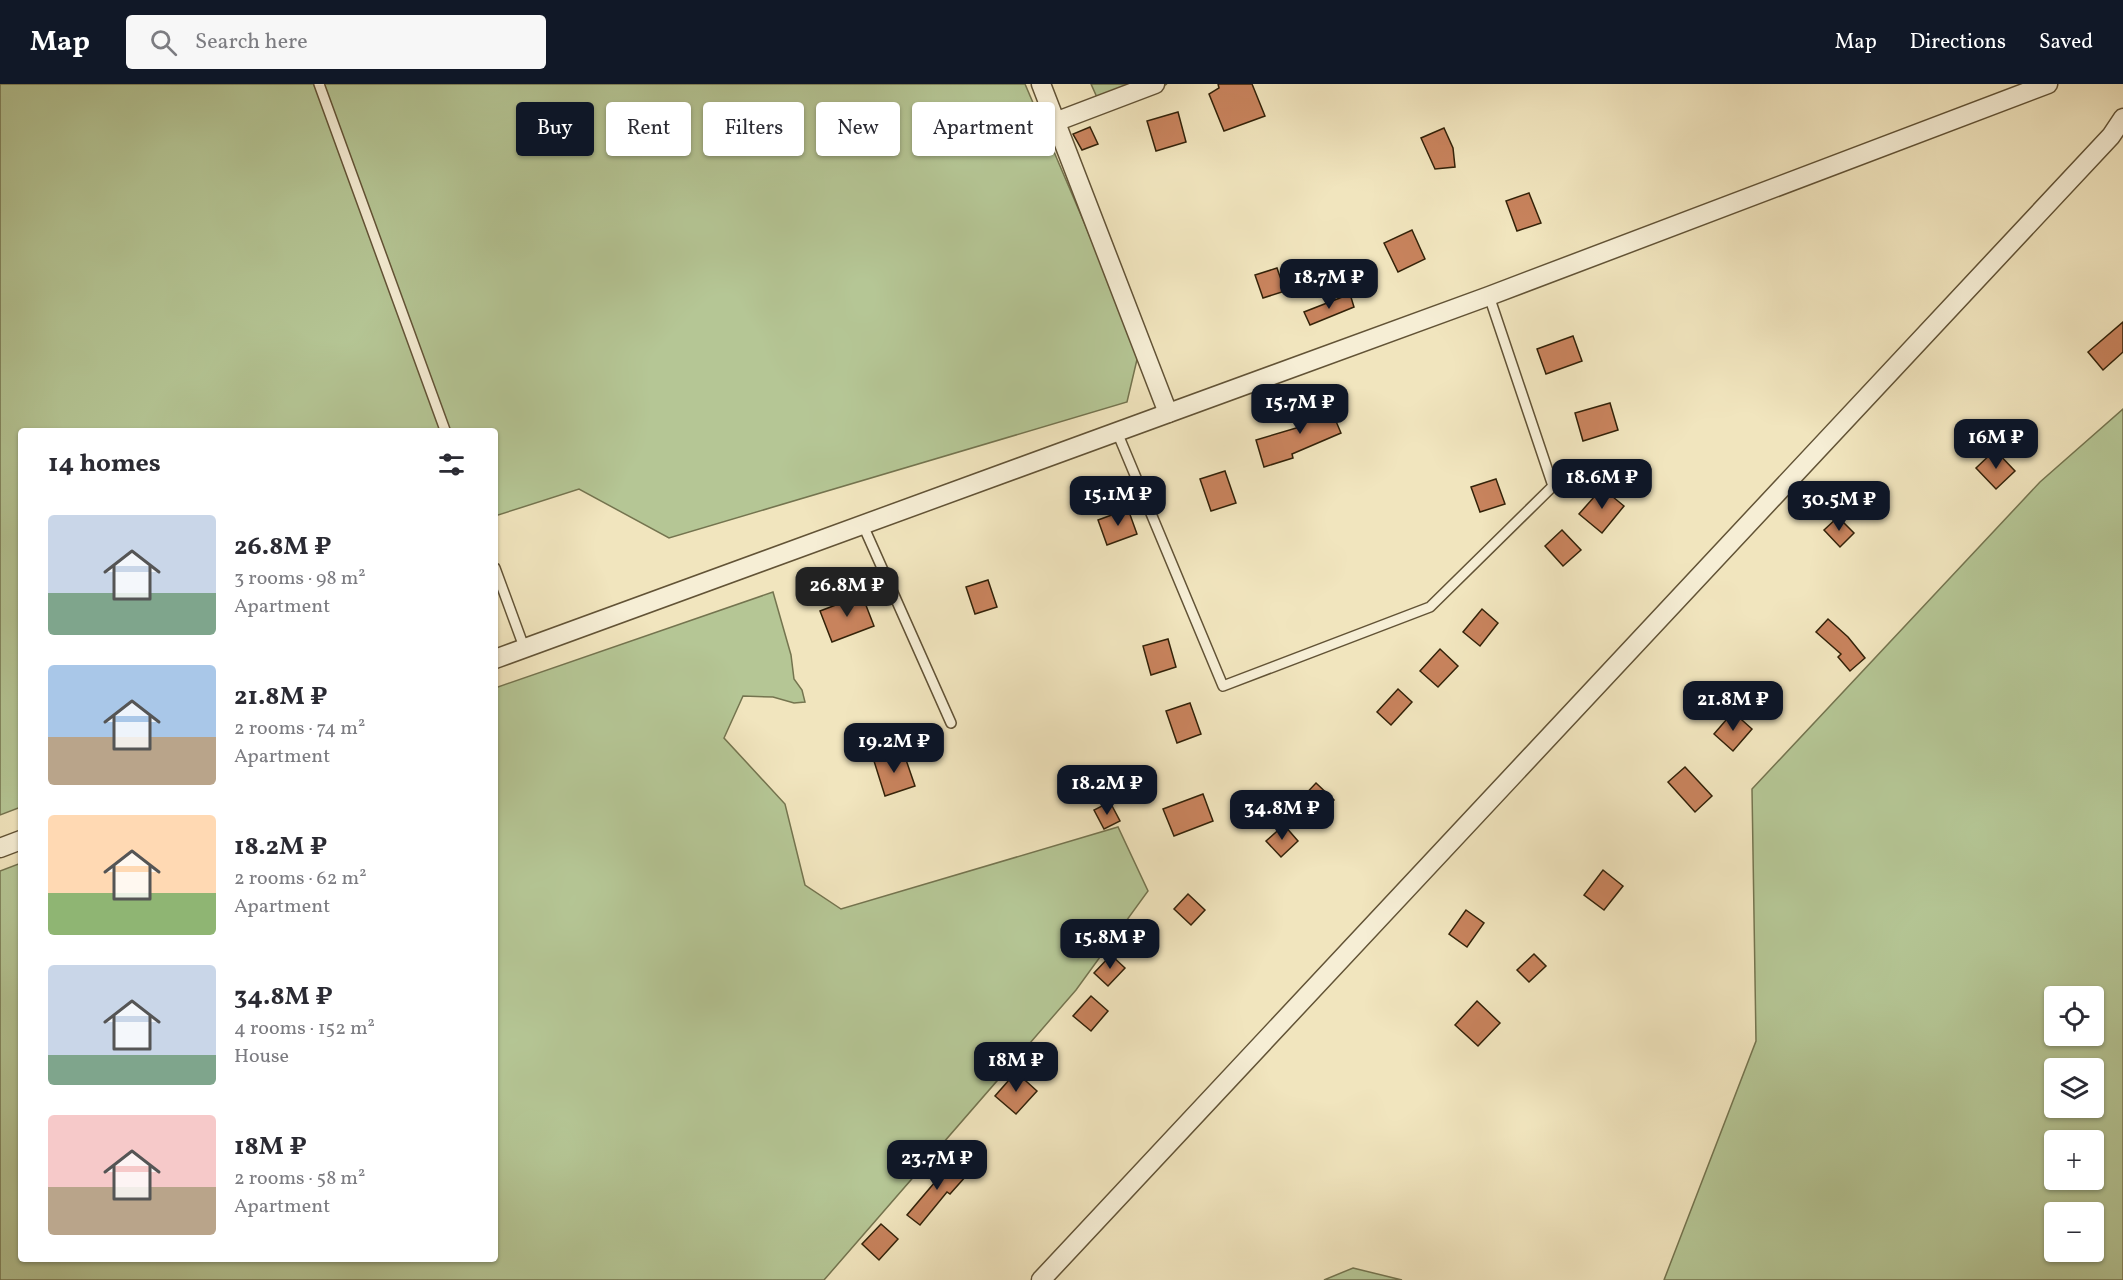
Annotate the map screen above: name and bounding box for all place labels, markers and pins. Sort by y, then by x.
pin: 18.7M ₽ [1274,259,1384,310]
pin: 15.7M ₽ [1245,384,1355,435]
pin: 16M ₽ [1954,419,2038,470]
pin: 18.6M ₽ [1547,459,1657,510]
pin: 15.1M ₽ [1063,476,1173,527]
pin: 30.5M ₽ [1784,481,1894,532]
pin: 26.8M ₽ [792,567,902,618]
pin: 21.8M ₽ [1678,681,1788,732]
pin: 19.2M ₽ [839,723,949,774]
pin: 18.2M ₽ [1052,765,1162,816]
pin: 34.8M ₽ [1227,790,1337,841]
pin: 15.8M ₽ [1055,919,1165,970]
pin: 18M ₽ [974,1042,1058,1093]
pin: 23.7M ₽ [882,1140,992,1191]

